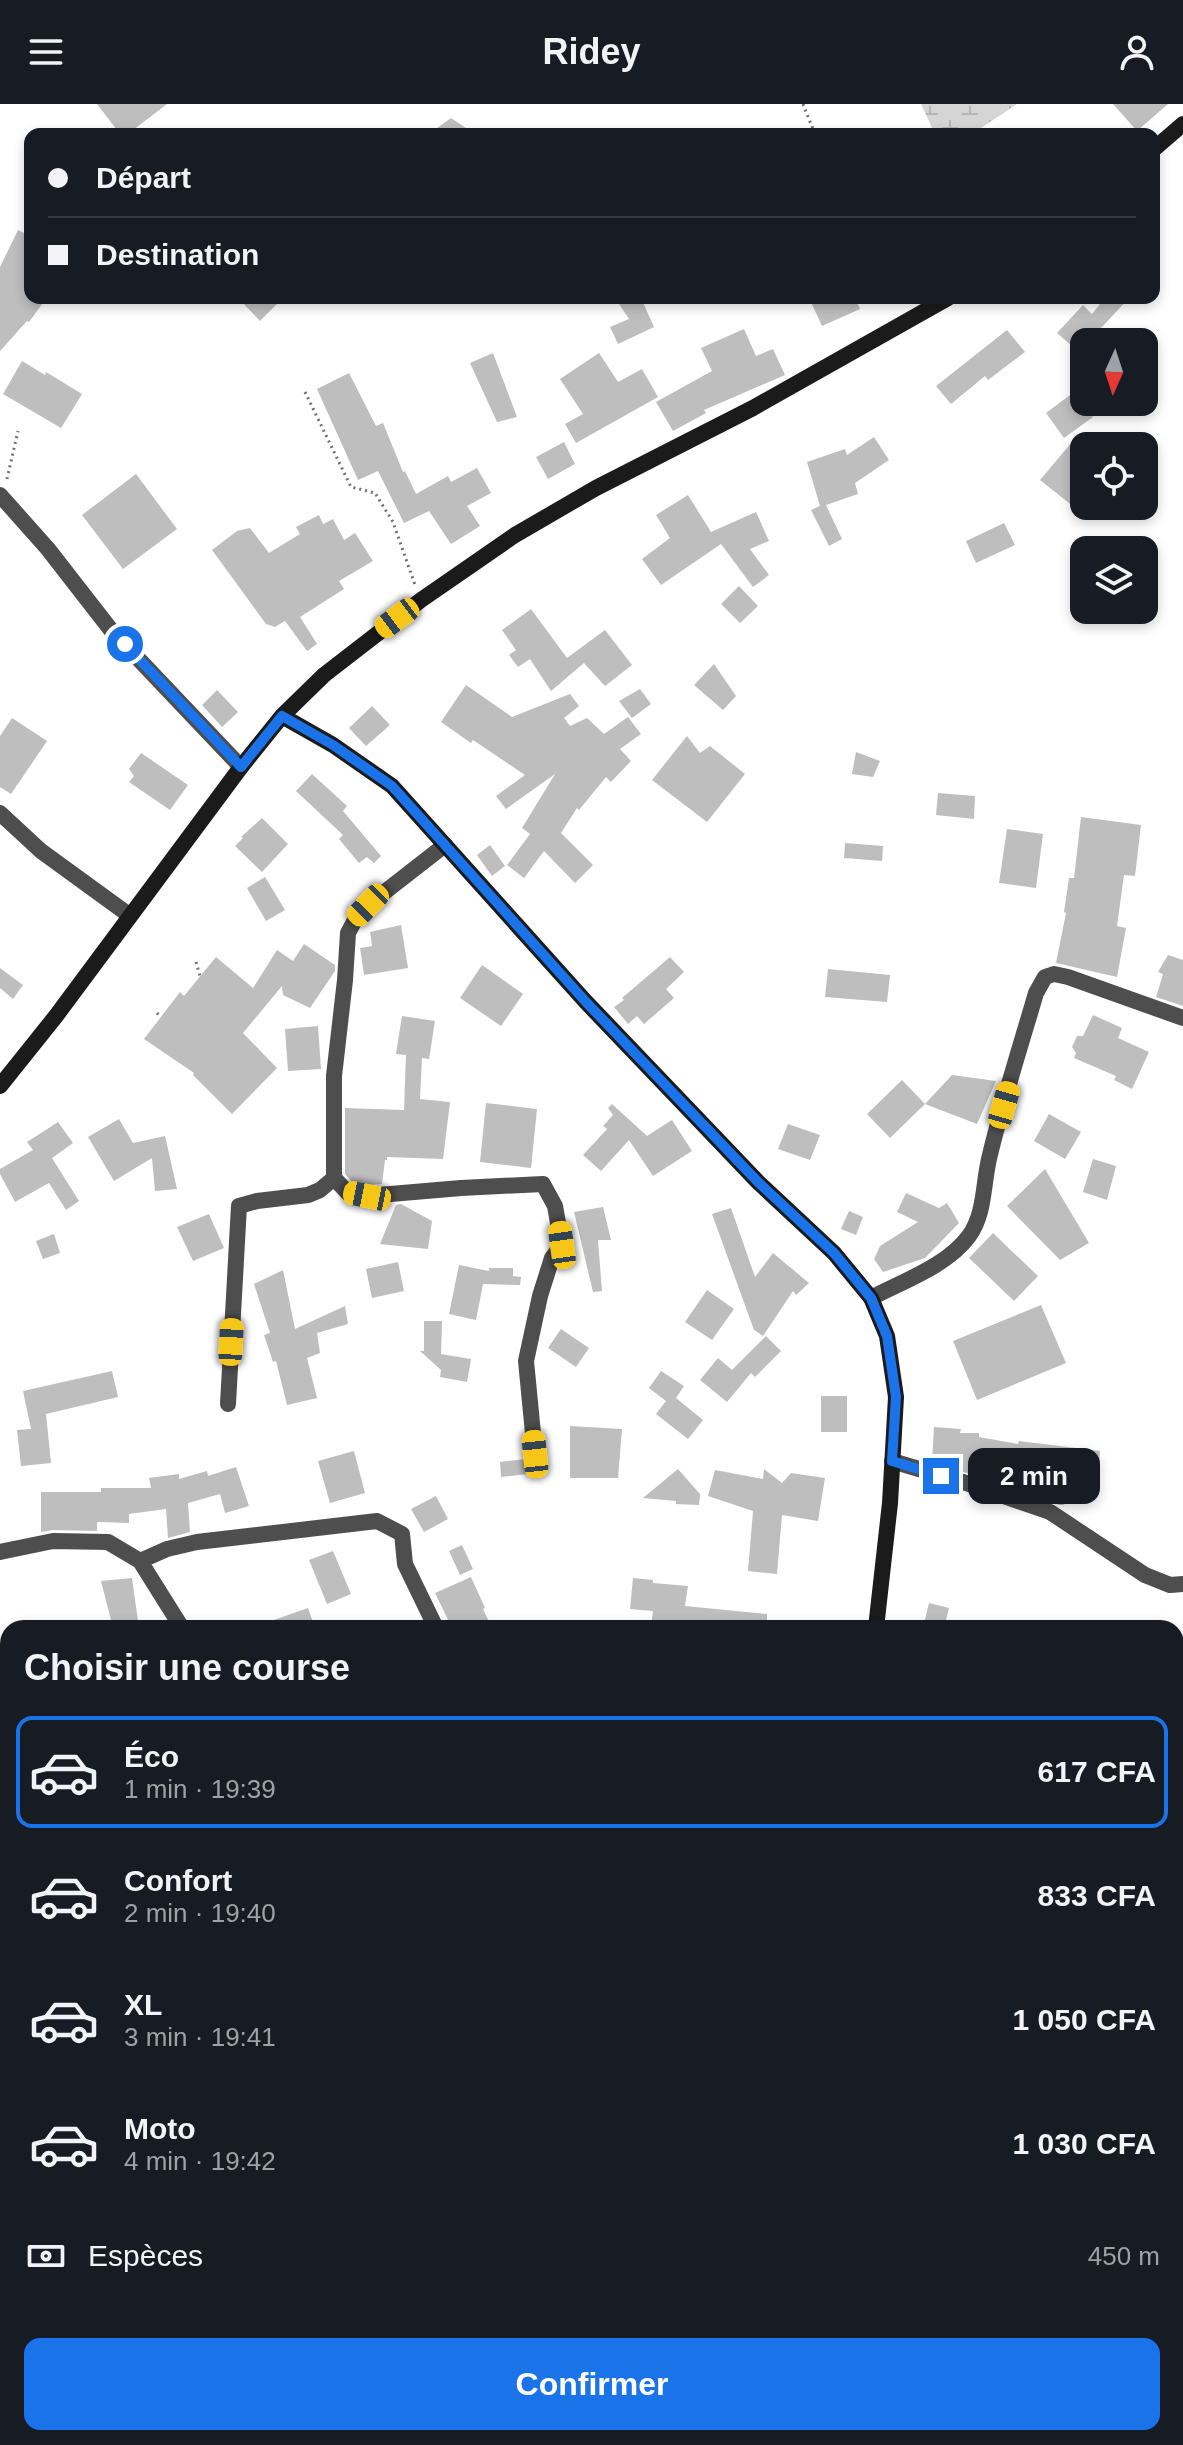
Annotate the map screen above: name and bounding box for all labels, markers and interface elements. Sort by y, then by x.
icon: menu [24,30,68,74]
icon: person [1115,30,1159,74]
text: Ridey [542,31,641,72]
text: Départ [96,161,191,194]
text: Destination [96,238,259,271]
north arrow [1070,328,1158,416]
map controls [1070,328,1158,624]
button: locate [1070,432,1158,520]
button: layers [1070,536,1158,624]
car [371,594,423,642]
route start [107,626,143,662]
car [343,879,393,931]
car [986,1079,1022,1131]
car [341,1180,393,1212]
car [547,1220,577,1270]
car [218,1317,244,1367]
car [521,1429,549,1479]
callout: 2 min [969,1448,1101,1504]
route end [923,1458,959,1494]
text: 2 min [1000,1461,1068,1491]
text: Choisir une course [24,1647,350,1688]
icon: car [28,1736,100,1808]
text: Éco [124,1740,179,1773]
text: 617 CFA [1038,1755,1156,1788]
text: 1 min · 19:39 [124,1774,276,1804]
icon: car [28,1860,100,1932]
text: Confort [124,1864,232,1897]
text: 833 CFA [1038,1879,1156,1912]
text: 2 min · 19:40 [124,1898,276,1928]
icon: car [28,1984,100,2056]
text: XL [124,1988,162,2021]
text: 1 050 CFA [1013,2003,1156,2036]
text: 3 min · 19:41 [124,2022,276,2052]
icon: car [28,2108,100,2180]
text: Moto [124,2112,196,2145]
text: 1 030 CFA [1013,2127,1156,2160]
text: 4 min · 19:42 [124,2146,276,2176]
icon: cash [24,2234,68,2278]
text: Espèces [88,2239,203,2272]
text: 450 m [1088,2241,1160,2271]
button: Confirmer [24,2338,1160,2430]

